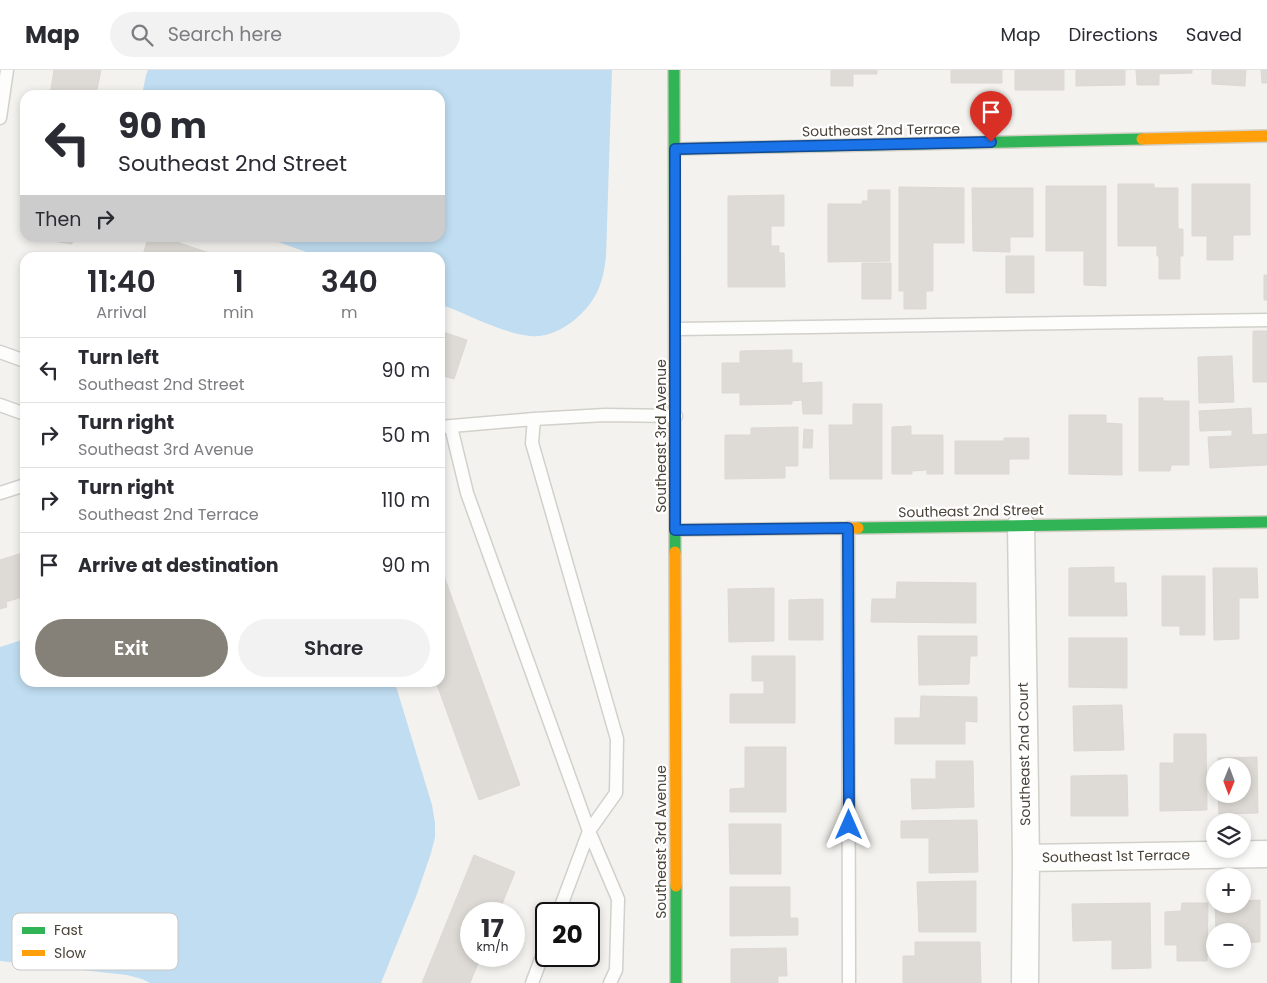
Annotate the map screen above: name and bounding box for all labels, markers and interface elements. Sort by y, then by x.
search box [110,12,460,57]
text: Map [25,18,80,51]
icon: search [128,21,156,49]
text: Search here [168,21,282,48]
text: Map [1001,22,1040,47]
text: Directions [1068,22,1158,47]
text: Saved [1186,22,1242,47]
pin [970,91,1012,142]
icon: arrive [977,98,1005,126]
text: 90 m [118,101,207,150]
icon: left [35,110,100,175]
street label: Southeast 2nd Terrace [802,119,960,141]
text: Southeast 2nd Street [118,148,347,179]
icon: right [91,205,119,233]
text: Then [35,206,81,233]
text: 11:40 [87,260,156,303]
text: 1 [233,260,244,303]
text: 340 [321,260,378,303]
text: Arrival [96,301,147,324]
text: min [223,301,254,324]
text: m [341,301,358,324]
text: Turn left [78,344,159,371]
icon: left [35,356,63,384]
text: 90 m [381,357,430,384]
street label: Southeast 3rd Avenue [651,359,671,513]
text: Southeast 2nd Street [78,373,245,396]
text: Turn right [78,409,174,436]
icon: right [35,421,63,449]
text: 50 m [381,422,430,449]
text: Southeast 3rd Avenue [78,438,254,461]
text: Turn right [78,474,174,501]
icon: right [35,486,63,514]
text: 110 m [381,487,430,514]
street label: Southeast 2nd Street [898,500,1044,522]
text: Southeast 2nd Terrace [78,503,259,526]
icon: arrive [35,551,63,579]
text: Arrive at destination [78,552,279,579]
text: 90 m [381,552,430,579]
button: Exit [35,619,228,677]
button: Share [238,619,430,677]
street label: Southeast 2nd Court [1013,682,1035,826]
north arrow [1206,758,1251,802]
map controls [1206,758,1251,968]
street label: Southeast 3rd Avenue [651,765,671,919]
position arrow [822,798,874,850]
button: layers [1206,813,1251,858]
street label: Southeast 1st Terrace [1042,845,1191,867]
button: + [1206,868,1251,913]
speed limit sign: 20 [535,902,600,967]
text: 17 [481,911,504,946]
legend [12,913,178,970]
text: Fast [54,920,83,940]
button: − [1206,923,1251,968]
text: km/h [477,938,508,955]
text: Slow [54,943,87,963]

